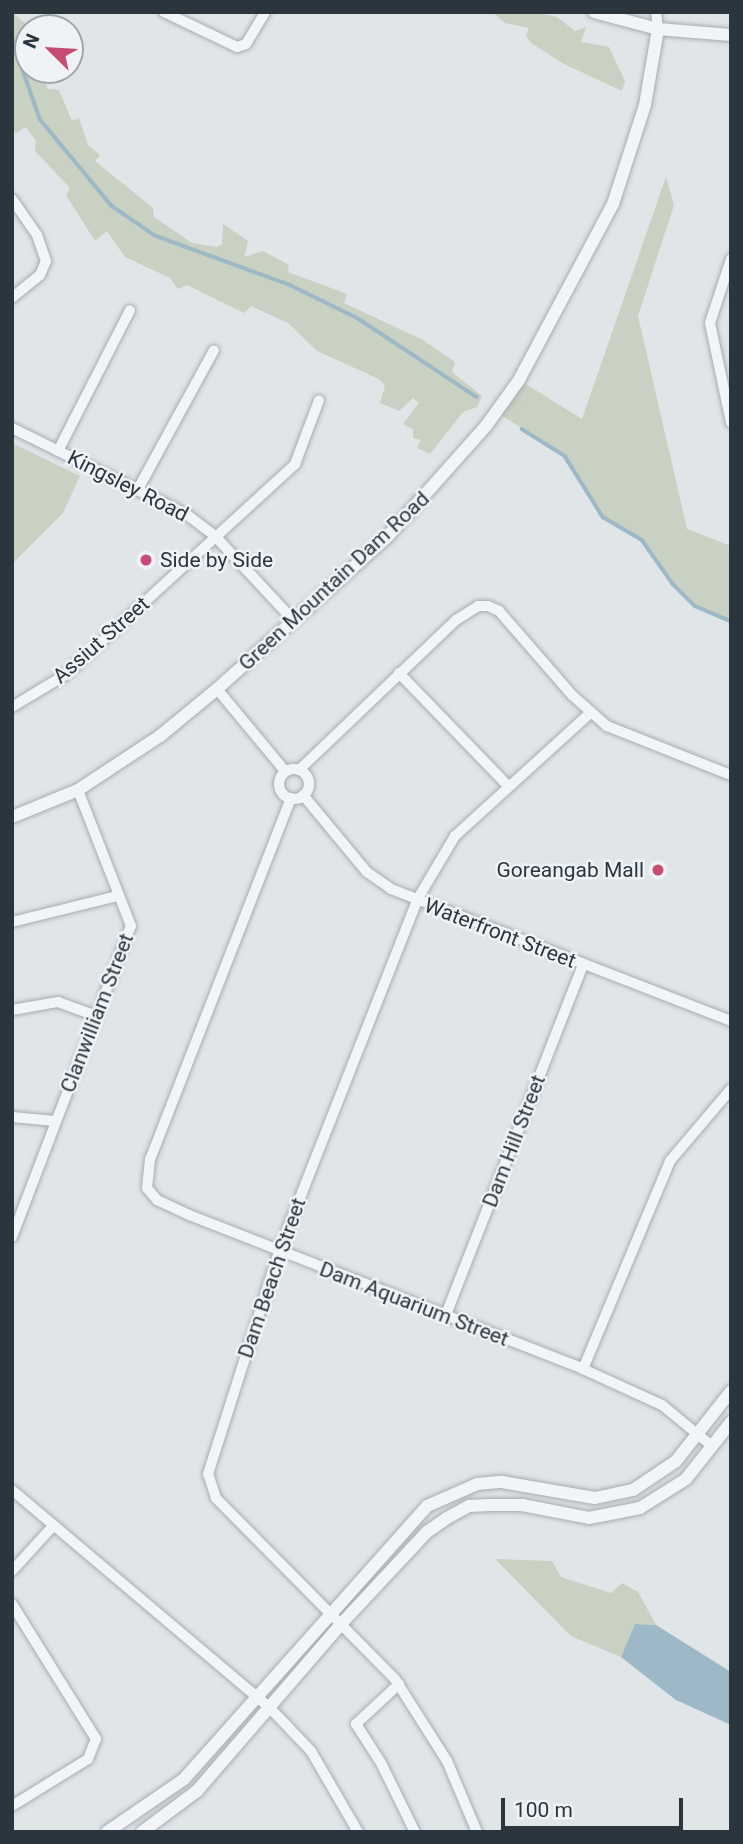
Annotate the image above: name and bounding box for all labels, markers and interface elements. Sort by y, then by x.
north arrow [14,14,84,84]
text: N [18,30,44,52]
street label: Kingsley Road [63,445,193,527]
street label: Green Mountain Dam Road [234,486,434,676]
place label: Side by Side [160,547,273,573]
marker: Side by Side [138,552,154,568]
street label: Assiut Street [48,591,154,689]
place label: Goreangab Mall [496,857,644,883]
marker: Goreangab Mall [650,862,666,878]
street label: Waterfront Street [421,893,579,973]
street label: Clanwilliam Street [55,930,139,1096]
street label: Dam Hill Street [477,1071,551,1211]
street label: Dam Beach Street [233,1195,311,1361]
street label: Dam Aquarium Street [316,1256,512,1352]
scale bar [505,1784,687,1828]
text: 100 m [514,1798,573,1822]

